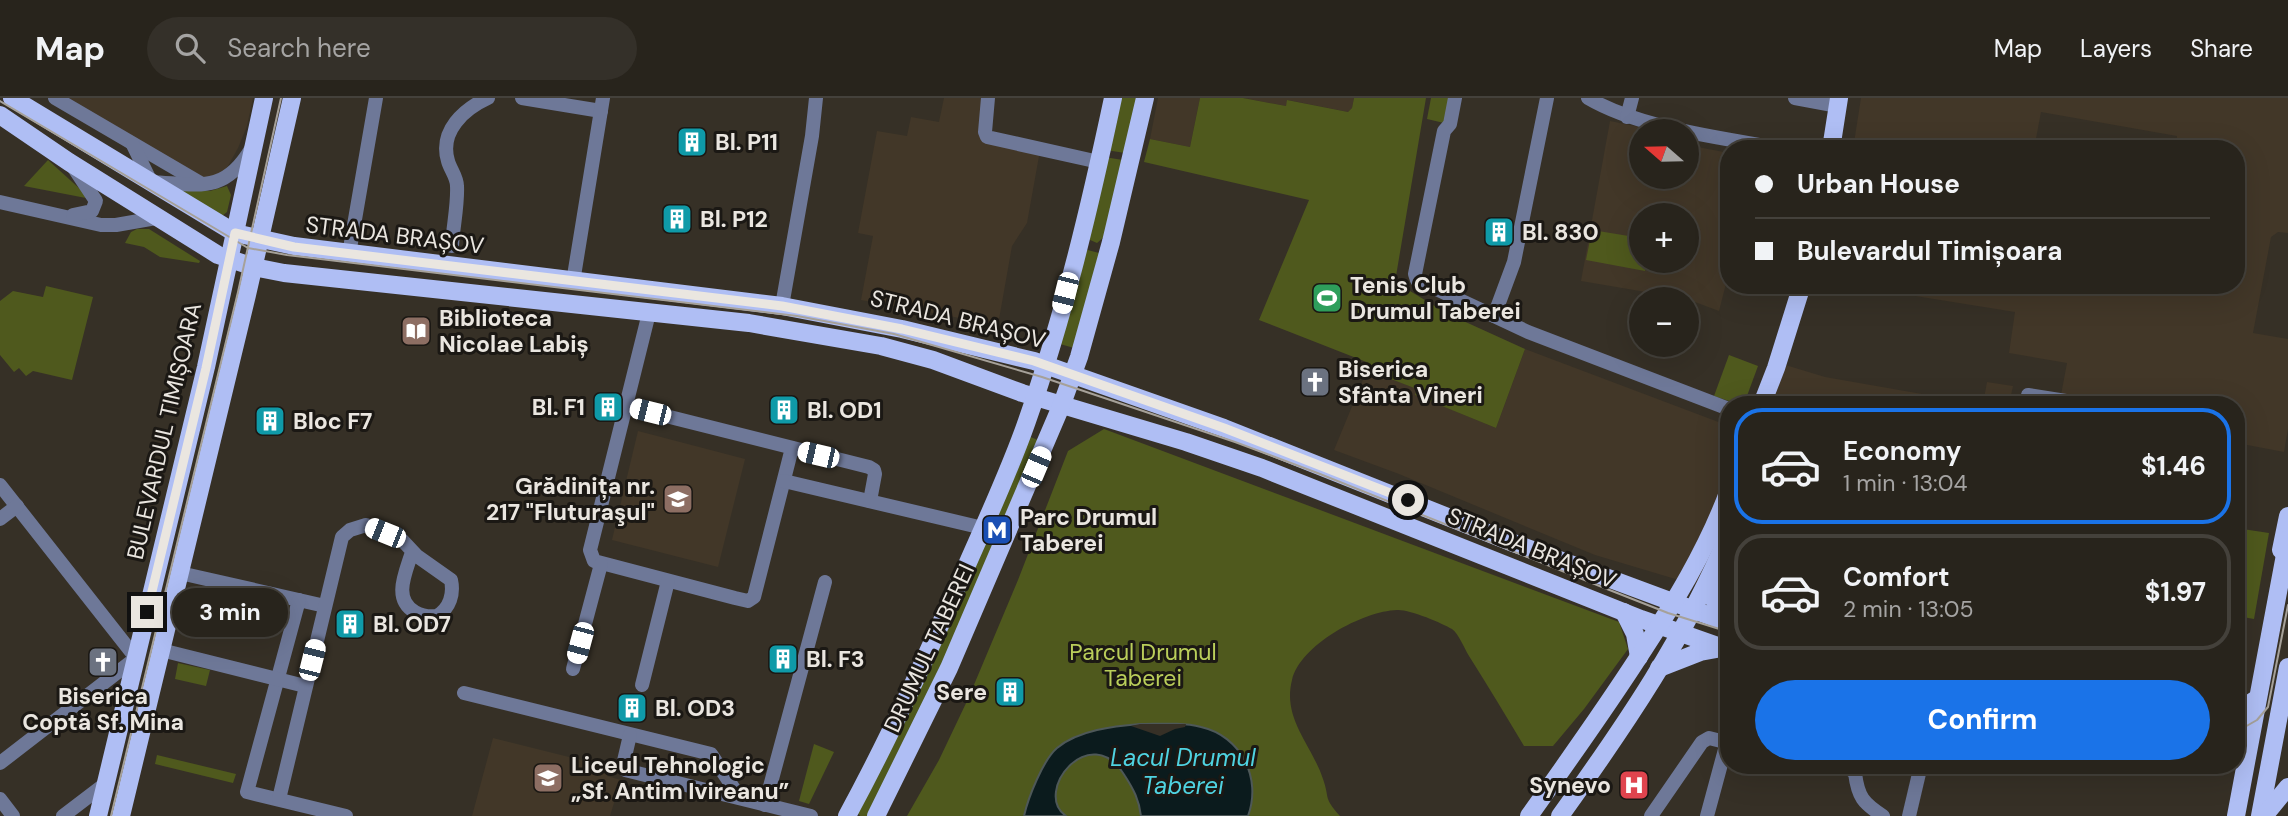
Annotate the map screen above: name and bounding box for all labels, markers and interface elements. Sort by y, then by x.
search box [147,17,637,80]
text: Map [35,27,105,70]
icon: search [171,29,209,67]
text: Search here [227,31,371,65]
text: Map [1994,33,2042,64]
text: Layers [2080,33,2152,64]
text: Share [2190,33,2253,64]
north arrow [1629,119,1699,189]
map controls [1629,119,1699,357]
building icon: Bl. P11 [675,125,709,159]
place label: Bl. P11 [715,127,778,157]
text: Urban House [1797,167,1960,201]
building icon: Bl. P12 [660,202,694,236]
button: + [1629,203,1699,273]
place label: Bl. P12 [700,204,768,234]
street label: STRADA BRAȘOV [304,209,486,261]
building icon: Bl. 830 [1482,215,1516,249]
place label: Bl. 830 [1522,217,1599,247]
text: Bulevardul Timișoara [1797,234,2062,268]
car [1050,270,1081,316]
place label: Tenis Club Drumul Taberei [1350,270,1521,326]
sports icon: Tenis Club Drumul Taberei [1310,281,1344,315]
street label: STRADA BRAȘOV [867,283,1049,355]
button: − [1629,287,1699,357]
street label: BULEVARDUL TIMIȘOARA [120,300,208,562]
place label: Biblioteca Nicolae Labiș [439,303,589,359]
library icon: Biblioteca Nicolae Labiș [399,314,433,348]
place label: Biserica Sfânta Vineri [1338,354,1483,410]
church icon: Biserica Sfânta Vineri [1298,365,1332,399]
building icon: Bl. F1 [591,390,625,424]
place label: Bl. F1 [532,392,585,422]
building icon: Bl. OD1 [767,393,801,427]
place label: Bl. OD1 [807,395,882,425]
car [628,397,673,427]
building icon: Bloc F7 [253,404,287,438]
place label: Bloc F7 [293,406,372,436]
text: Economy [1843,434,1961,468]
icon: car [1759,435,1822,498]
car [796,440,841,470]
car [1019,444,1054,490]
text: $1.46 [2141,449,2206,483]
text: 1 min · 13:04 [1843,468,1967,498]
place label: Grădinița nr. 217 "Fluturaşul" [486,471,655,527]
school or university icon: Grădinița nr. 217 "Fluturaşul" [661,482,695,516]
route start [1392,484,1424,516]
street label: STRADA BRAȘOV [1443,500,1621,596]
place label: Parc Drumul Taberei [1020,502,1157,558]
metro station icon: Parc Drumul Taberei [980,513,1014,547]
car [362,515,409,551]
street label: DRUMUL TABEREI [877,559,981,737]
text: Comfort [1843,560,1949,594]
icon: car [1759,561,1822,624]
text: $1.97 [2145,575,2206,609]
callout: 3 min [172,588,287,636]
text: 2 min · 13:05 [1843,594,1974,624]
route end [131,596,163,628]
text: 3 min [199,597,261,627]
building icon: Bl. OD7 [333,607,367,641]
place label: Bl. OD7 [373,609,451,639]
car [565,620,596,666]
car [297,637,328,683]
park label: Parcul Drumul Taberei [1069,637,1217,693]
building icon: Bl. F3 [766,642,800,676]
place label: Bl. F3 [806,644,865,674]
church icon: Biserica Coptă Sf. Mina [86,645,120,679]
building icon: Sere [993,675,1027,709]
place label: Sere [936,677,987,707]
button: Confirm [1755,680,2210,760]
place label: Biserica Coptă Sf. Mina [22,681,184,737]
building icon: Bl. OD3 [615,691,649,725]
place label: Bl. OD3 [655,693,735,723]
water label: Lacul Drumul Taberei [1110,742,1256,801]
place label: Liceul Tehnologic „Sf. Antim Ivireanu” [571,750,789,806]
school or university icon: Liceul Tehnologic „Sf. Antim Ivireanu” [531,761,565,795]
hospital icon: Synevo [1617,768,1651,802]
place label: Synevo [1529,770,1611,800]

